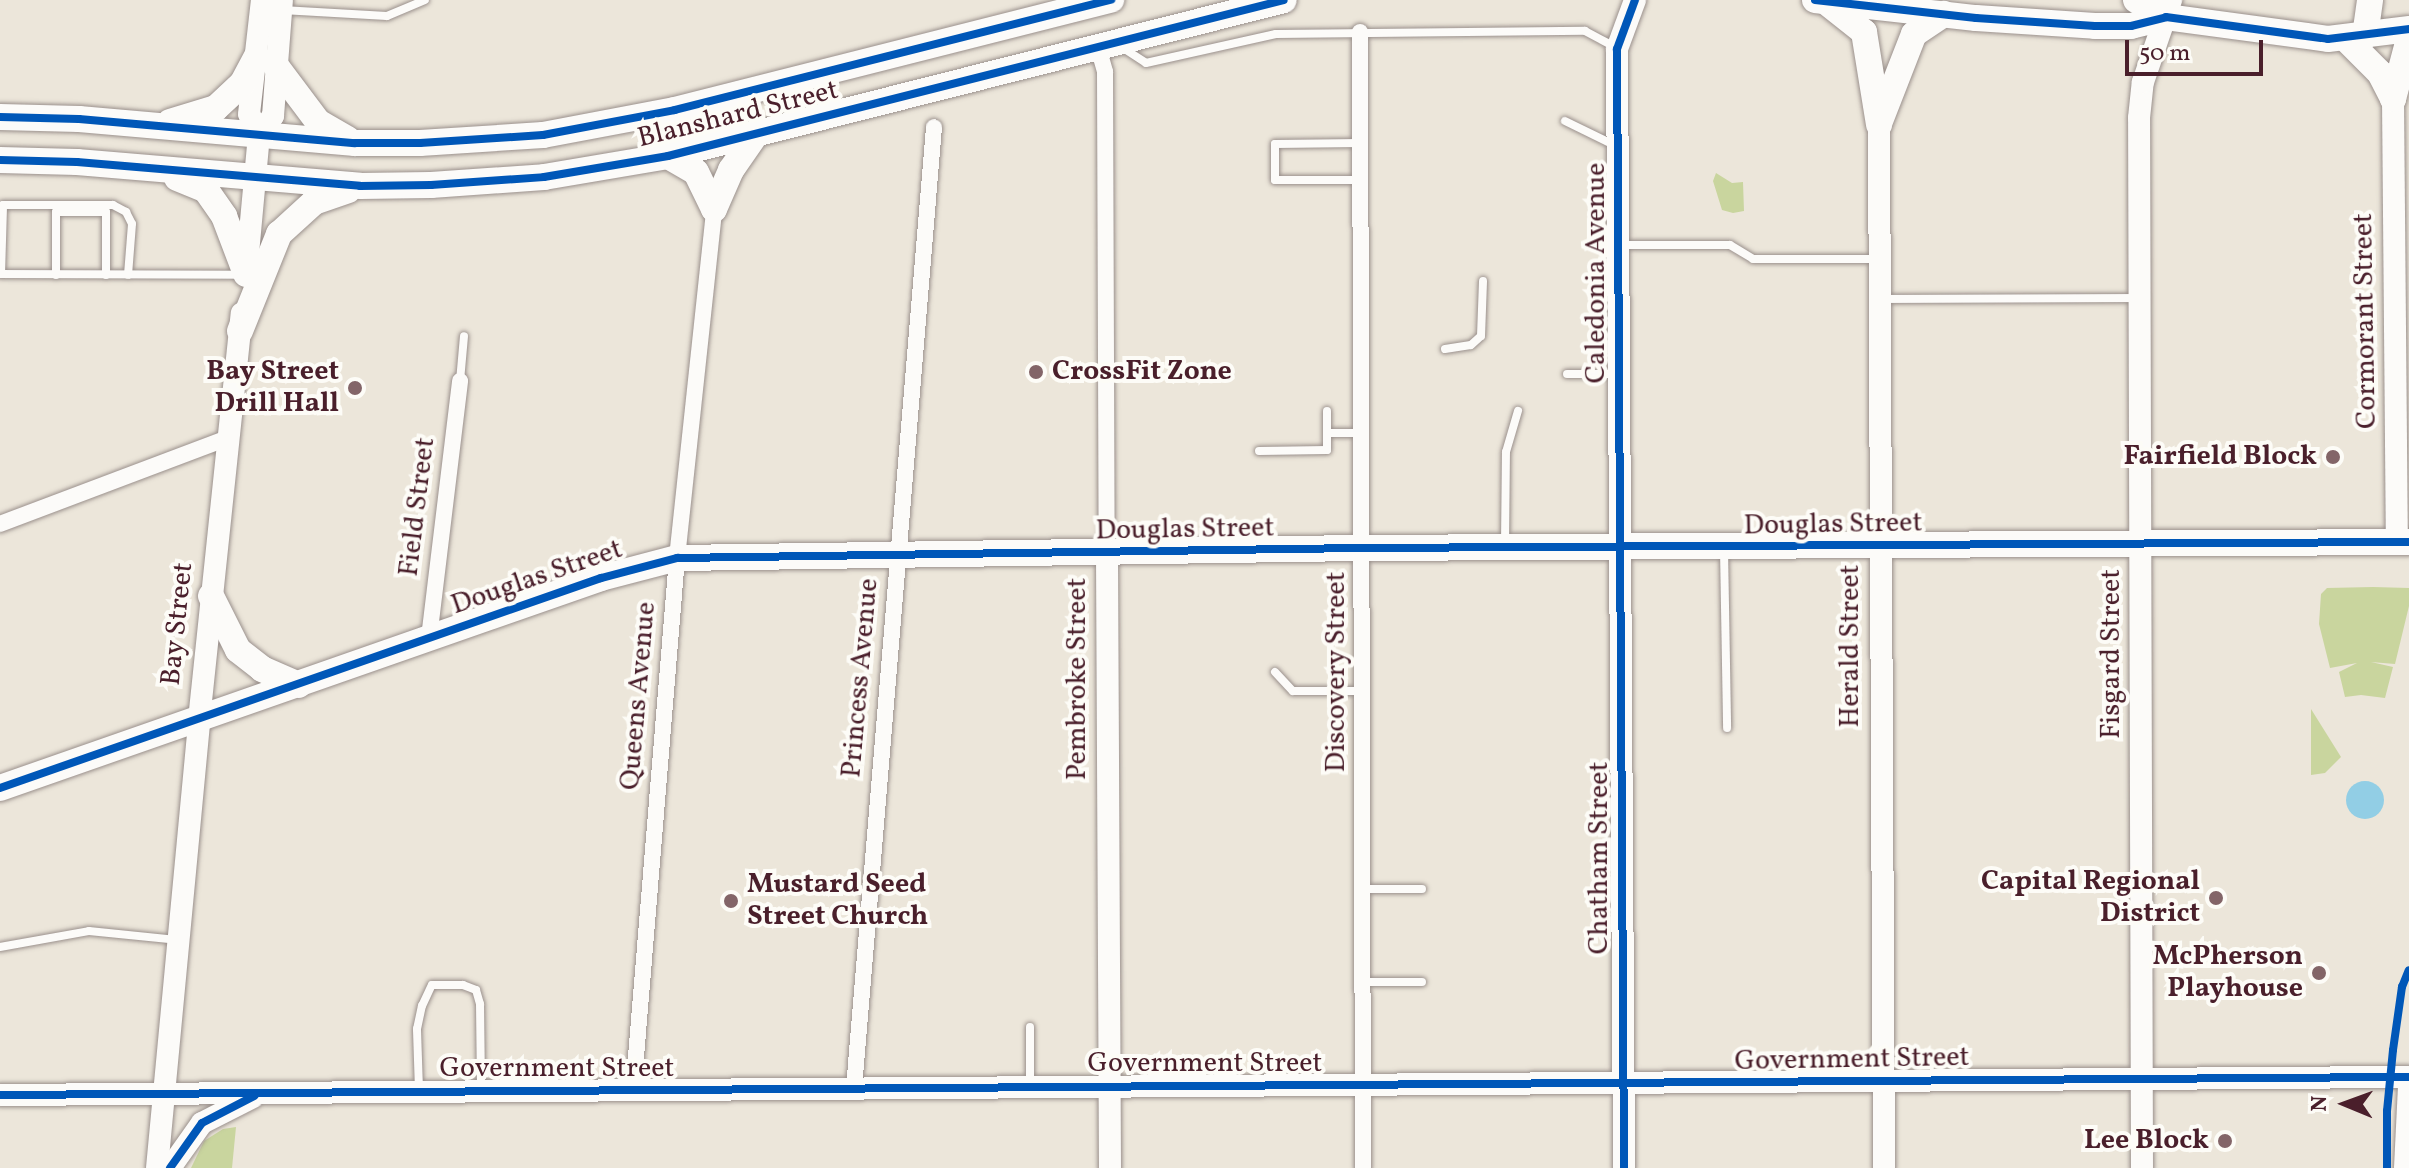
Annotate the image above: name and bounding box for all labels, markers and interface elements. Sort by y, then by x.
scale bar [2129,24,2267,74]
text: 50 m [2139,37,2191,71]
street label: Blanshard Street [634,74,842,156]
street label: Caledonia Avenue [1580,163,1614,383]
street label: Cormorant Street [2347,213,2385,429]
place label: Bay Street Drill Hall [206,355,339,421]
place label: CrossFit Zone [1052,355,1232,389]
marker: CrossFit Zone [1027,363,1045,381]
marker: Bay Street Drill Hall [346,379,364,397]
street label: Field Street [393,436,443,578]
place label: Fairfield Block [2123,440,2317,474]
marker: Fairfield Block [2324,448,2342,466]
street label: Douglas Street [1743,507,1923,543]
street label: Douglas Street [1095,512,1275,548]
street label: Douglas Street [447,533,627,623]
street label: Bay Street [155,560,201,688]
street label: Herald Street [1834,564,1868,728]
street label: Fisgard Street [2095,569,2129,739]
street label: Discovery Street [1320,571,1354,773]
street label: Princess Avenue [836,577,886,779]
street label: Pembroke Street [1061,578,1095,780]
street label: Queens Avenue [614,601,664,791]
street label: Chatham Street [1583,762,1617,954]
place label: Capital Regional District [1981,865,2200,931]
place label: Mustard Seed Street Church [747,868,928,934]
marker: Capital Regional District [2207,889,2225,907]
marker: Mustard Seed Street Church [722,892,740,910]
place label: McPherson Playhouse [2153,940,2303,1006]
marker: McPherson Playhouse [2310,964,2328,982]
street label: Government Street [1734,1041,1970,1079]
street label: Government Street [1088,1047,1322,1081]
street label: Government Street [440,1052,674,1086]
north arrow [2305,1064,2385,1144]
text: N [2305,1095,2336,1112]
place label: Lee Block [2084,1124,2209,1158]
marker: Lee Block [2216,1132,2234,1150]

